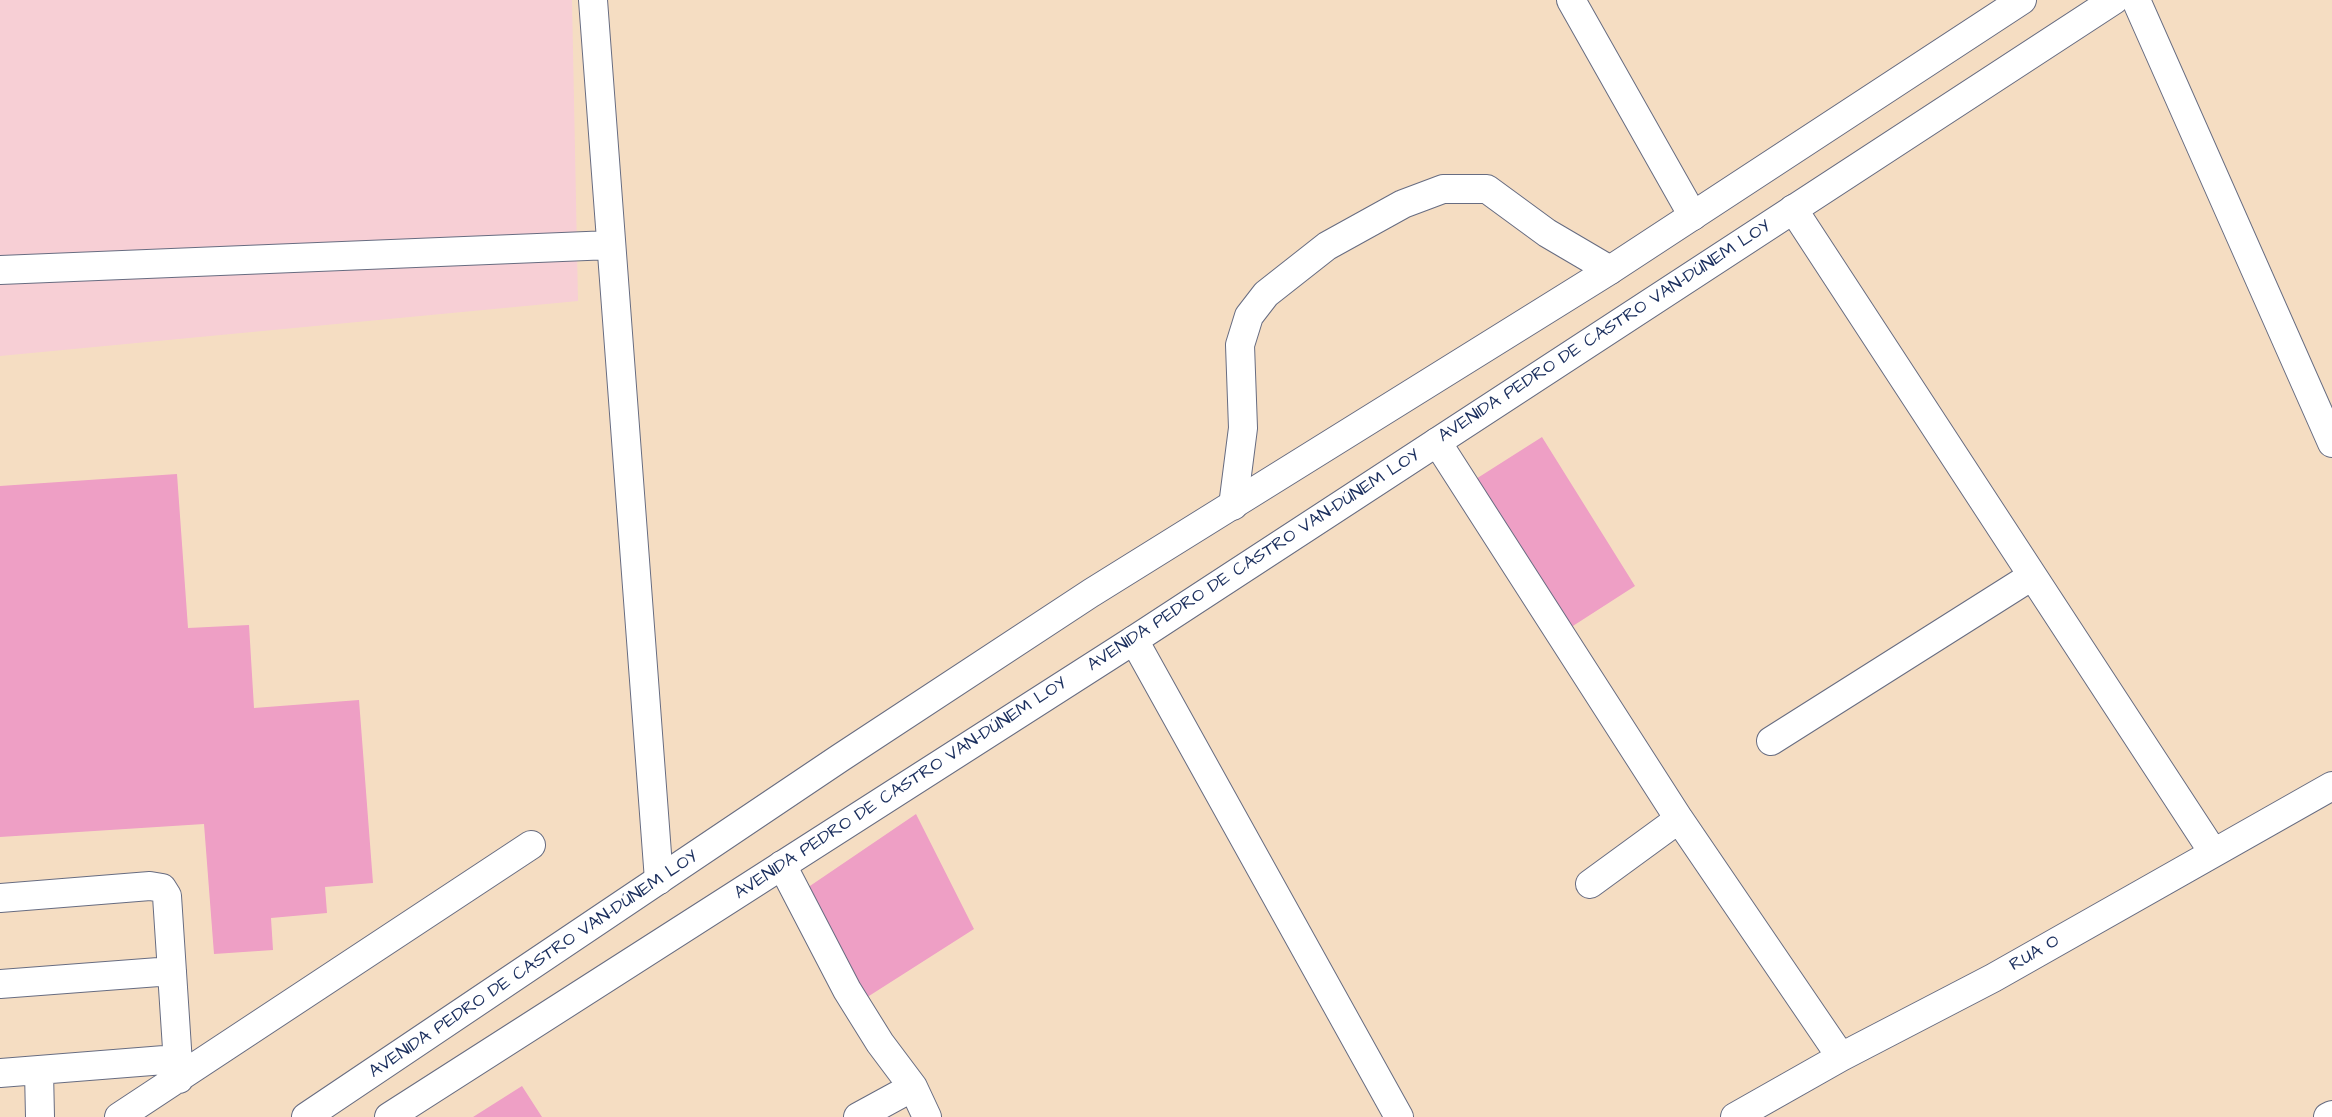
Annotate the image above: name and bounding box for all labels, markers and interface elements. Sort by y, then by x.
street label: AVENIDA PEDRO DE CASTRO VAN-DÚNEM LOY [1435,216,1775,448]
street label: AVENIDA PEDRO DE CASTRO VAN-DÚNEM LOY [1084,445,1424,677]
street label: AVENIDA PEDRO DE CASTRO VAN-DÚNEM LOY [731,673,1071,905]
street label: AVENIDA PEDRO DE CASTRO VAN-DÚNEM LOY [365,846,703,1084]
street label: RUA O [2006,931,2064,977]

